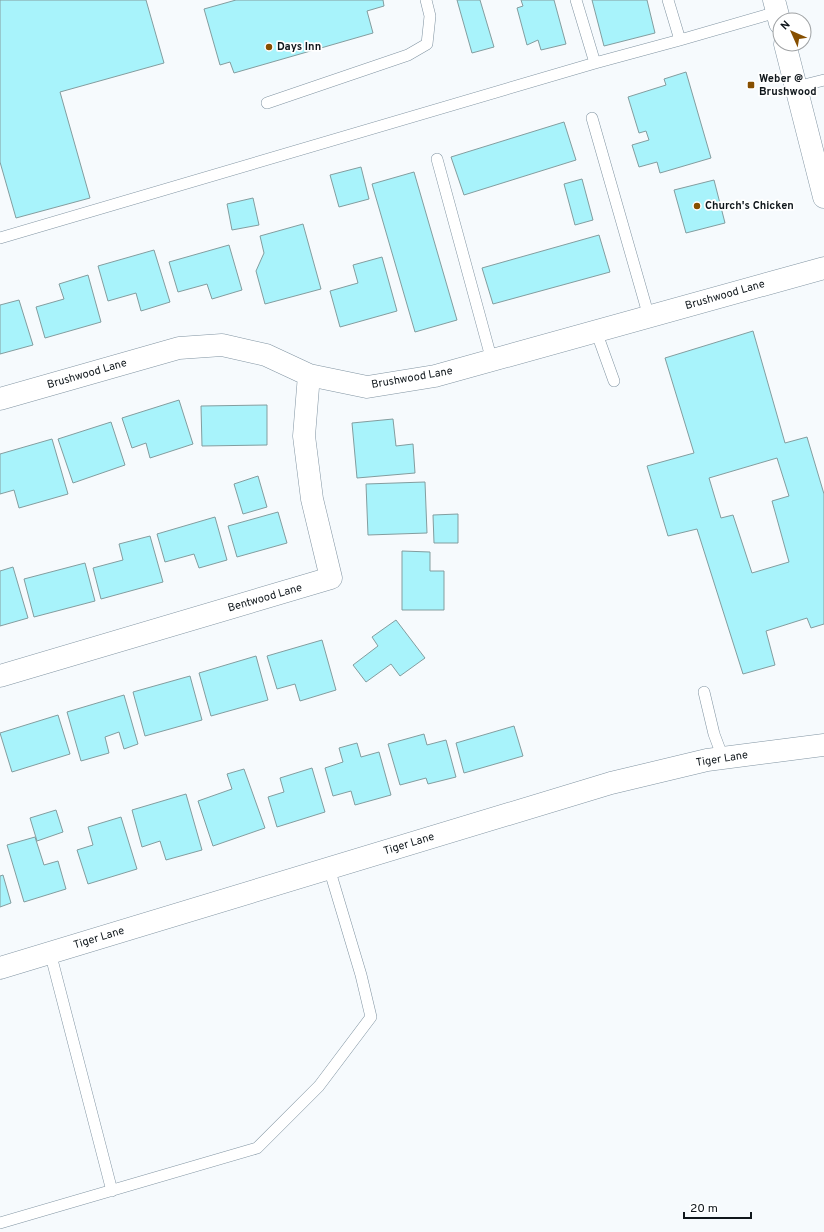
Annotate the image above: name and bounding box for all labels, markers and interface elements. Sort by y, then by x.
north arrow [772,12,812,52]
text: N [778,18,793,33]
place label: Days Inn [277,40,321,54]
marker: Days Inn [264,42,274,52]
place label: Weber @ Brushwood [759,72,817,99]
marker: Weber @ Brushwood [746,80,756,90]
place label: Church's Chicken [705,199,794,213]
marker: Church's Chicken [692,201,702,211]
street label: Brushwood Lane [683,277,767,313]
street label: Brushwood Lane [45,356,129,392]
street label: Brushwood Lane [370,364,454,392]
street label: Bentwood Lane [226,581,304,615]
street label: Tiger Lane [695,748,749,770]
street label: Tiger Lane [382,830,436,858]
street label: Tiger Lane [72,924,126,952]
scale bar [684,1194,751,1220]
text: 20 m [690,1201,718,1217]

